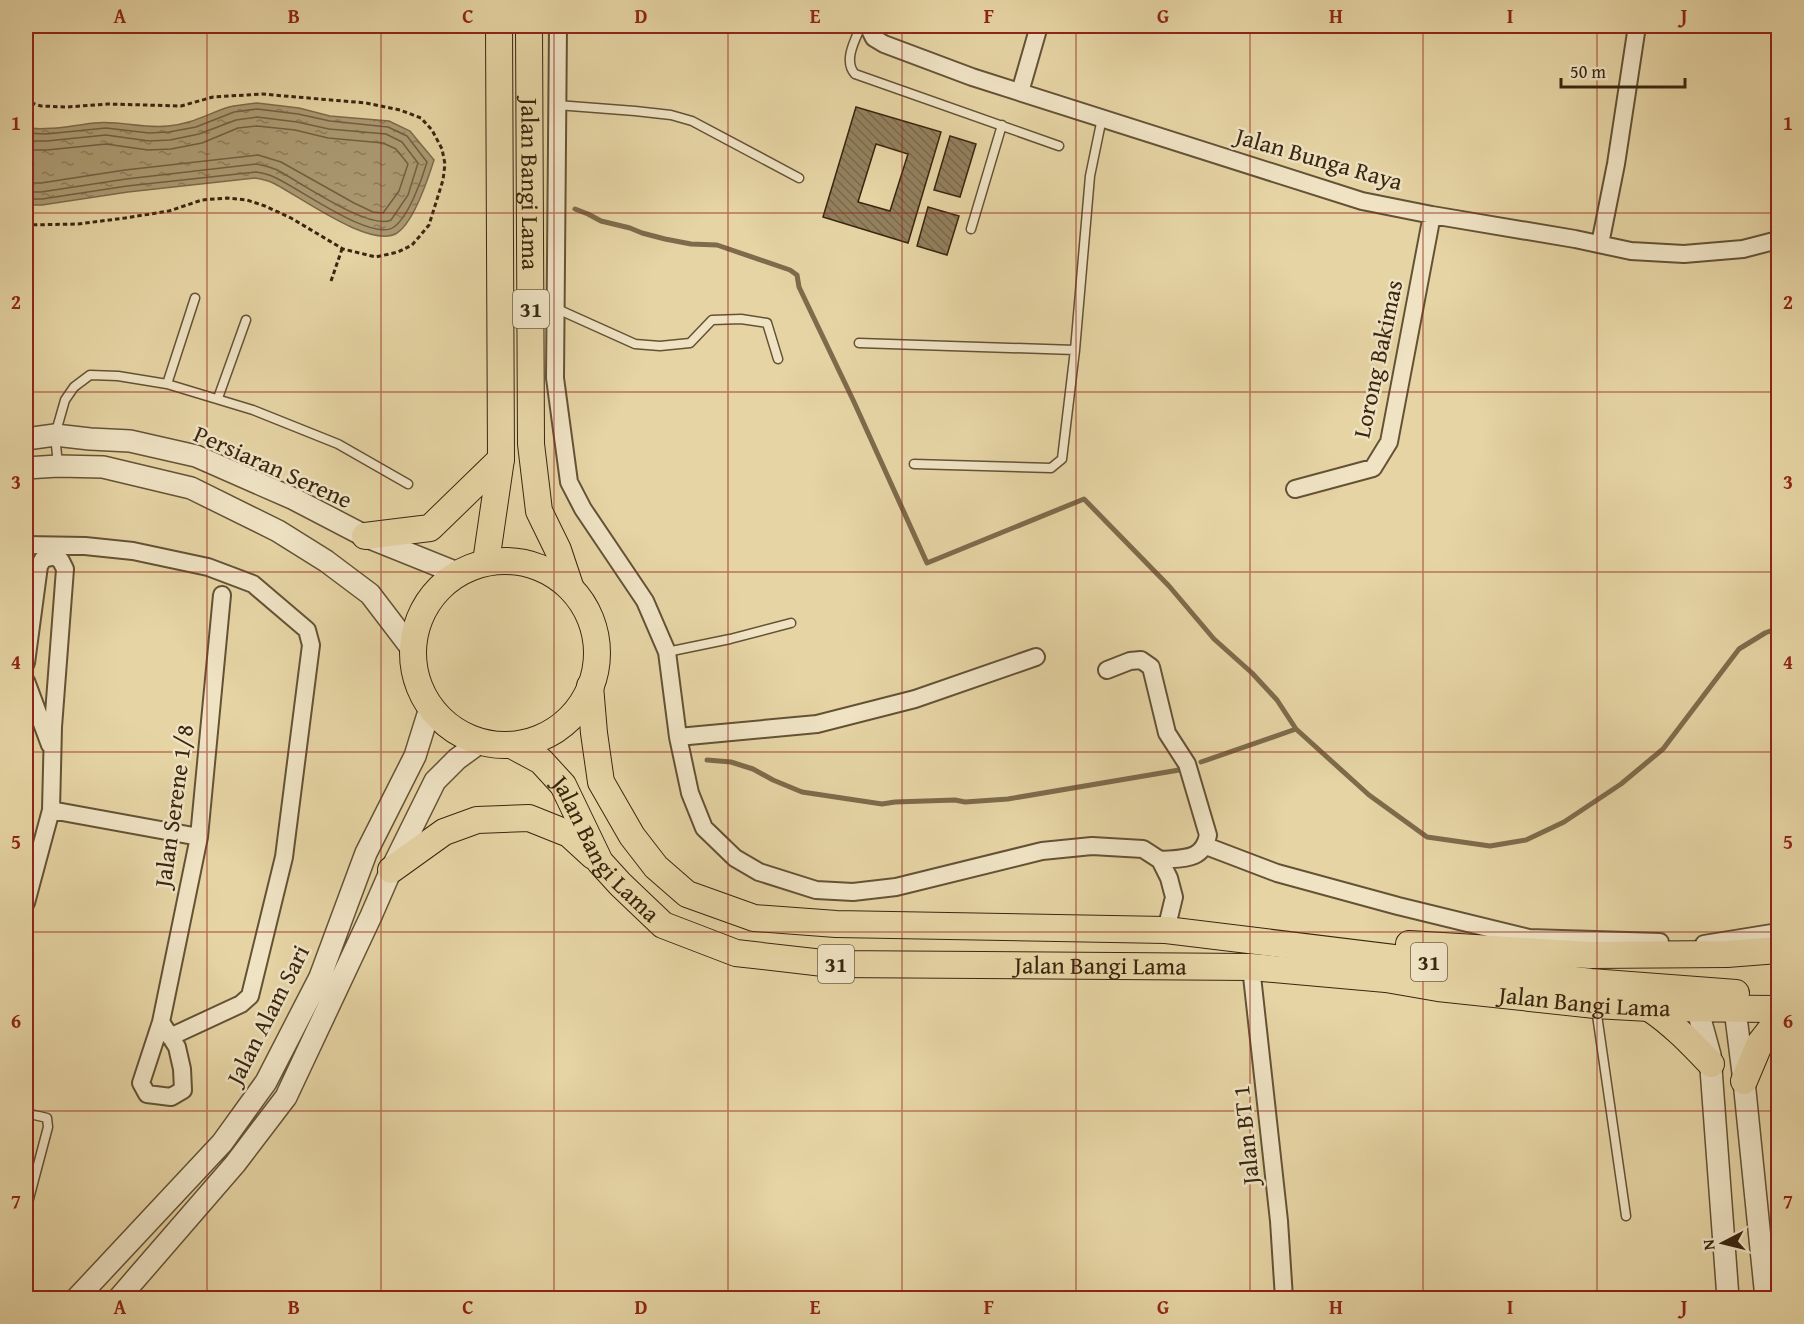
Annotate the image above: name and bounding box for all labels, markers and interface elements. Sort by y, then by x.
text: A [114,1,127,30]
text: B [288,1,300,30]
text: C [462,1,474,30]
text: D [634,1,648,30]
text: E [810,1,821,30]
text: F [984,1,994,30]
text: G [1157,1,1169,30]
text: H [1329,1,1343,30]
text: I [1507,1,1513,30]
text: J [1678,1,1688,30]
scale bar [1561,51,1686,89]
text: 50 m [1570,58,1606,85]
street label: Jalan Bangi Lama [512,95,548,271]
text: 1 [11,108,21,137]
text: 1 [1783,108,1793,137]
street label: Jalan Bunga Raya [1229,117,1407,199]
street label: Lorong Bakimas [1344,277,1411,441]
text: 2 [11,287,21,316]
text: 2 [1783,287,1793,316]
road number: 31 [513,290,549,328]
street label: Persiaran Serene [188,416,358,517]
text: 3 [11,467,21,496]
text: 3 [1783,467,1793,496]
text: 4 [11,647,21,676]
text: 4 [1783,647,1793,676]
street label: Jalan Serene 1/8 [144,722,202,893]
street label: Jalan Bangi Lama [543,765,668,930]
text: 5 [11,827,21,856]
text: 5 [1783,827,1793,856]
street label: Jalan Alam Sari [216,938,318,1094]
road number: 31 [1411,943,1447,981]
road number: 31 [818,945,854,983]
street label: Jalan Bangi Lama [1011,947,1187,984]
street label: Jalan Bangi Lama [1494,976,1671,1025]
text: 6 [11,1006,21,1035]
text: 6 [1783,1006,1793,1035]
street label: Jalan BT 1 [1223,1084,1268,1189]
text: 7 [11,1186,21,1215]
text: 7 [1783,1186,1793,1215]
north arrow [1693,1213,1753,1273]
text: N [1696,1238,1721,1252]
text: A [114,1292,127,1321]
text: B [288,1292,300,1321]
text: C [462,1292,474,1321]
text: D [634,1292,648,1321]
text: E [810,1292,821,1321]
text: F [984,1292,994,1321]
text: G [1157,1292,1169,1321]
text: H [1329,1292,1343,1321]
text: I [1507,1292,1513,1321]
text: J [1678,1292,1688,1321]

